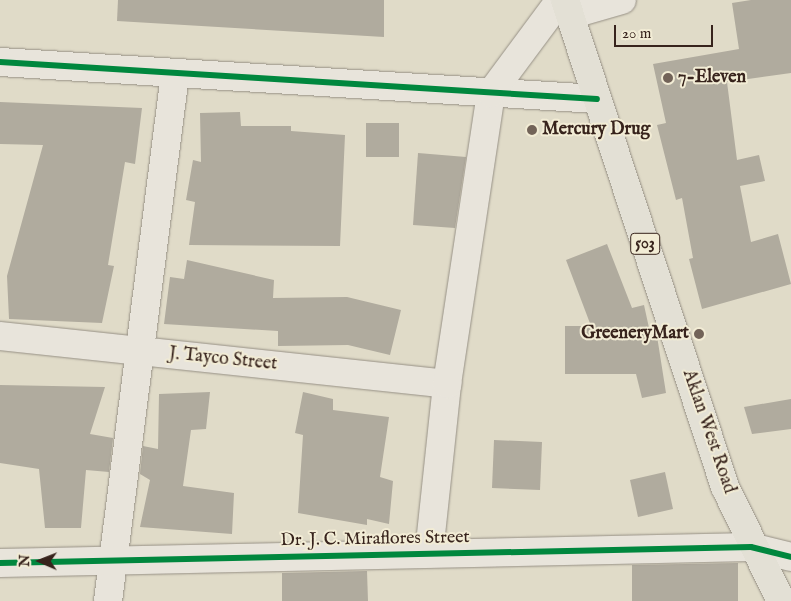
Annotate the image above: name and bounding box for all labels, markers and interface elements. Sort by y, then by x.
scale bar [616,15,715,47]
text: 20 m [622,24,651,43]
place label: 7-Eleven [678,67,746,89]
marker: 7-Eleven [662,72,674,84]
place label: Mercury Drug [542,119,650,141]
marker: Mercury Drug [526,124,538,136]
road number: 503 [630,230,660,258]
place label: GreeneryMart [581,323,689,345]
marker: GreeneryMart [693,328,705,340]
street label: J. Tayco Street [168,344,278,376]
street label: Aklan West Road [677,367,739,497]
street label: Dr. J. C. Miraflores Street [280,528,470,552]
north arrow [15,536,65,586]
text: N [16,555,34,567]

